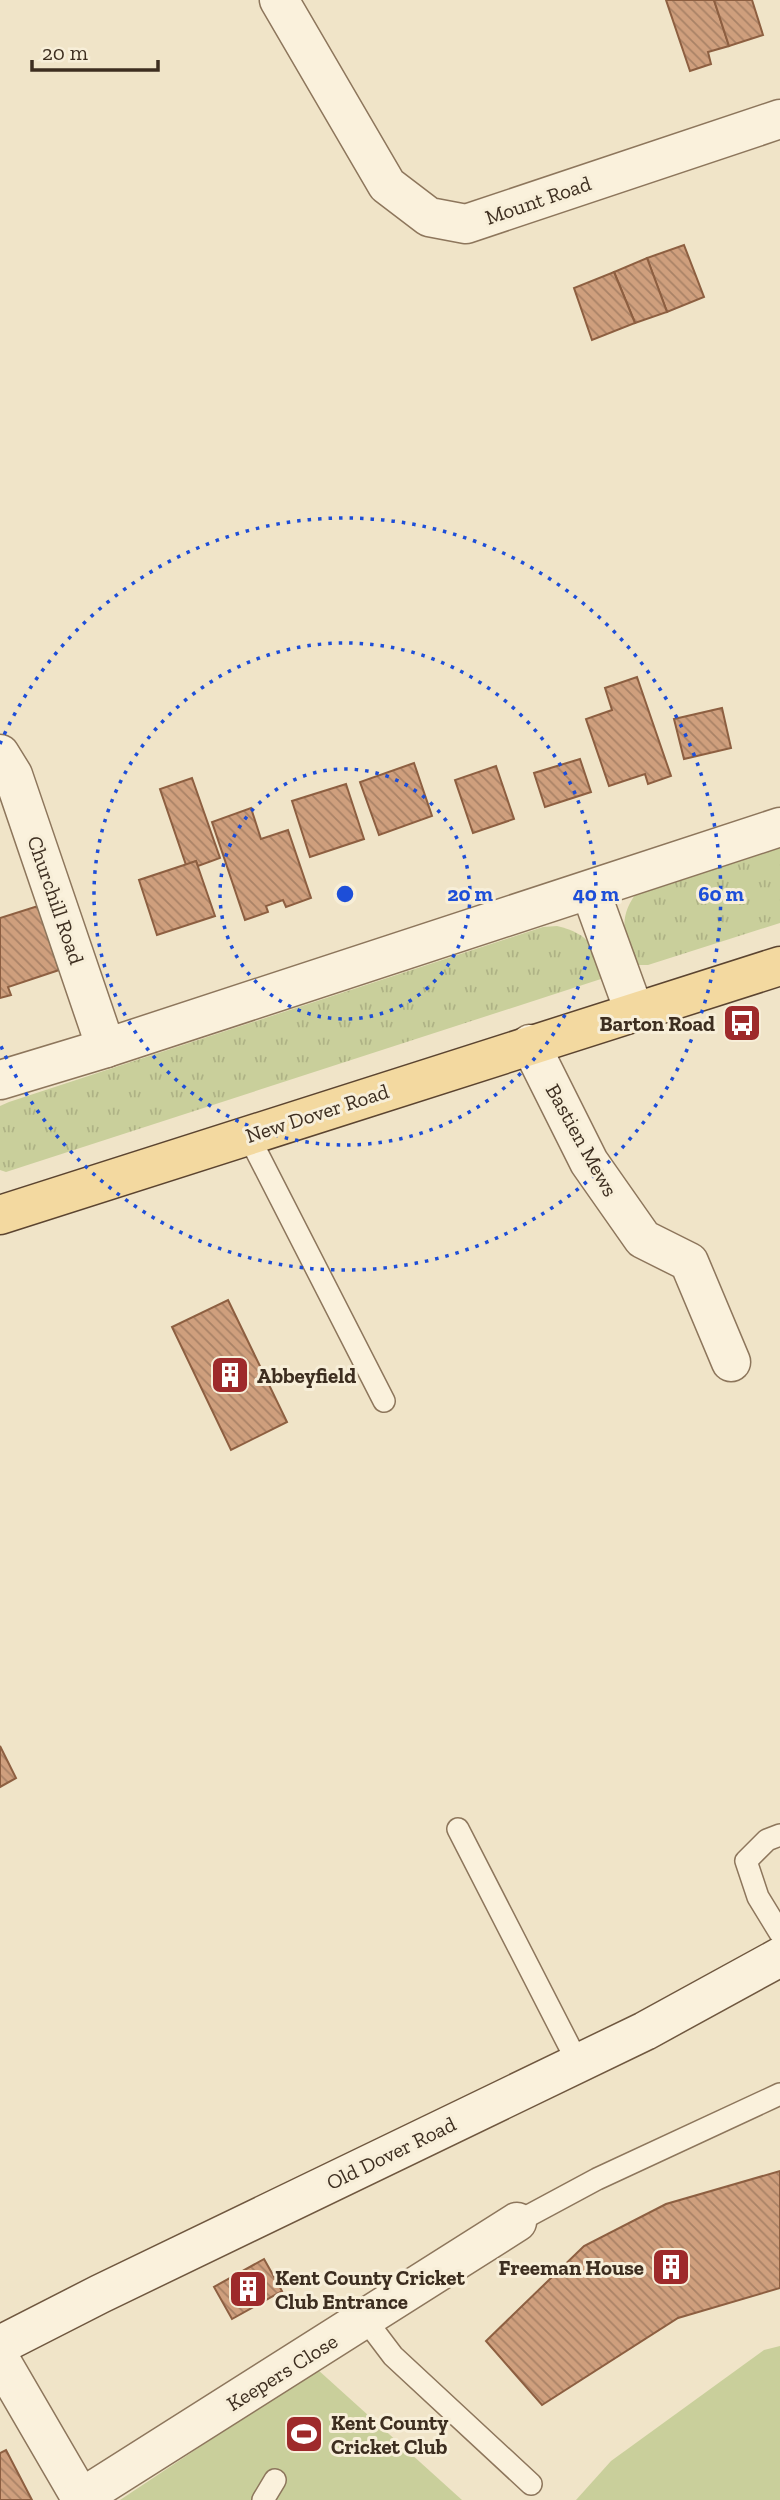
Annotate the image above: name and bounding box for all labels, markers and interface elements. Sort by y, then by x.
scale bar [32,28,158,72]
text: 20 m [42,40,88,65]
street label: Mount Road [482,170,595,230]
street label: Churchill Road [22,832,90,968]
text: 20 m [447,881,493,906]
text: 40 m [573,881,620,906]
text: 60 m [698,881,744,906]
centre of rings [333,882,357,906]
bus stop icon: Barton Road [721,1002,763,1044]
place label: Barton Road [600,1011,715,1036]
street label: New Dover Road [242,1078,392,1148]
street label: Bastien Mews [541,1079,623,1201]
building icon: Abbeyfield [209,1354,251,1396]
place label: Abbeyfield [257,1363,356,1388]
street label: Old Dover Road [322,2111,460,2195]
building icon: Freeman House [650,2246,692,2288]
place label: Freeman House [499,2255,644,2280]
place label: Kent County Cricket Club Entrance [275,2265,465,2314]
building icon: Kent County Cricket Club Entrance [227,2268,269,2310]
street label: Keepers Close [222,2328,342,2416]
place label: Kent County Cricket Club [331,2410,448,2459]
sports icon: Kent County Cricket Club [283,2413,325,2455]

